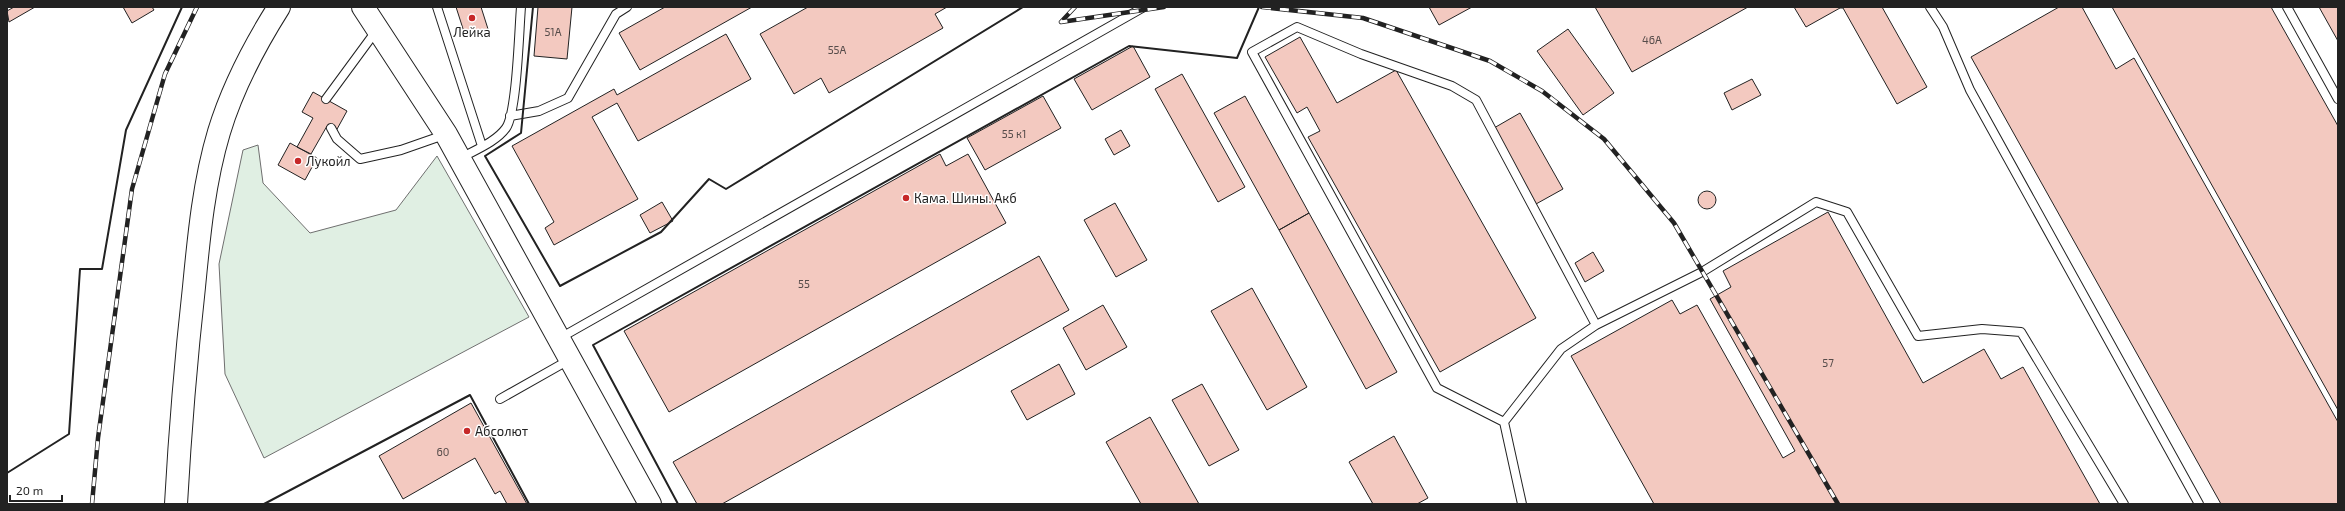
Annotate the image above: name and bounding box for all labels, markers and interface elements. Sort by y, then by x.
marker: Лейка [467,13,477,23]
place label: Лейка [453,24,491,40]
house number: 51А [544,25,562,38]
house number: 46А [1642,33,1662,46]
house number: 55А [828,43,846,56]
house number: 55 к1 [1002,127,1026,140]
place label: Лукойл [306,153,351,169]
marker: Лукойл [293,156,303,166]
place label: Кама. Шины. Акб [914,190,1017,206]
marker: Кама. Шины. Акб [901,193,911,203]
house number: 55 [798,277,810,290]
house number: 57 [1822,356,1834,369]
place label: Абсолют [475,423,529,439]
marker: Абсолют [462,426,472,436]
house number: 60 [437,445,449,458]
scale bar [10,477,62,503]
text: 20 m [16,483,43,497]

